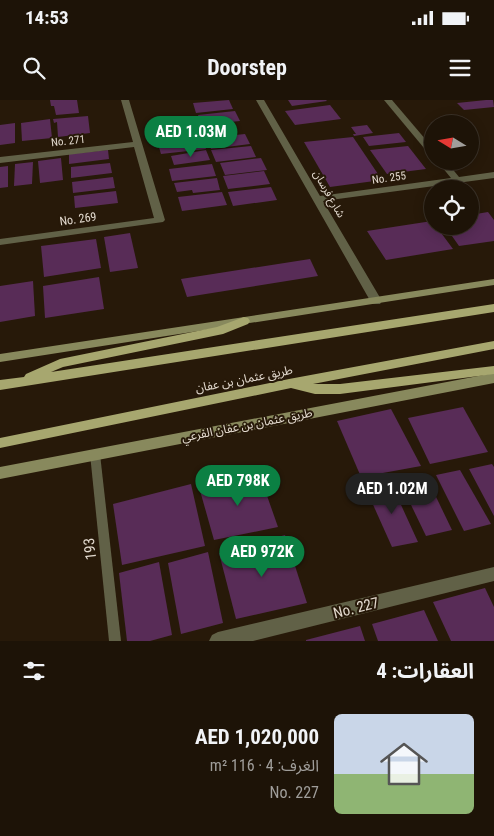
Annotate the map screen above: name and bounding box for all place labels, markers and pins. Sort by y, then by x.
pin: AED 1.03M [134,115,248,158]
pin: AED 798K [186,464,290,507]
pin: AED 1.02M [335,472,449,515]
pin: AED 972K [210,536,314,578]

